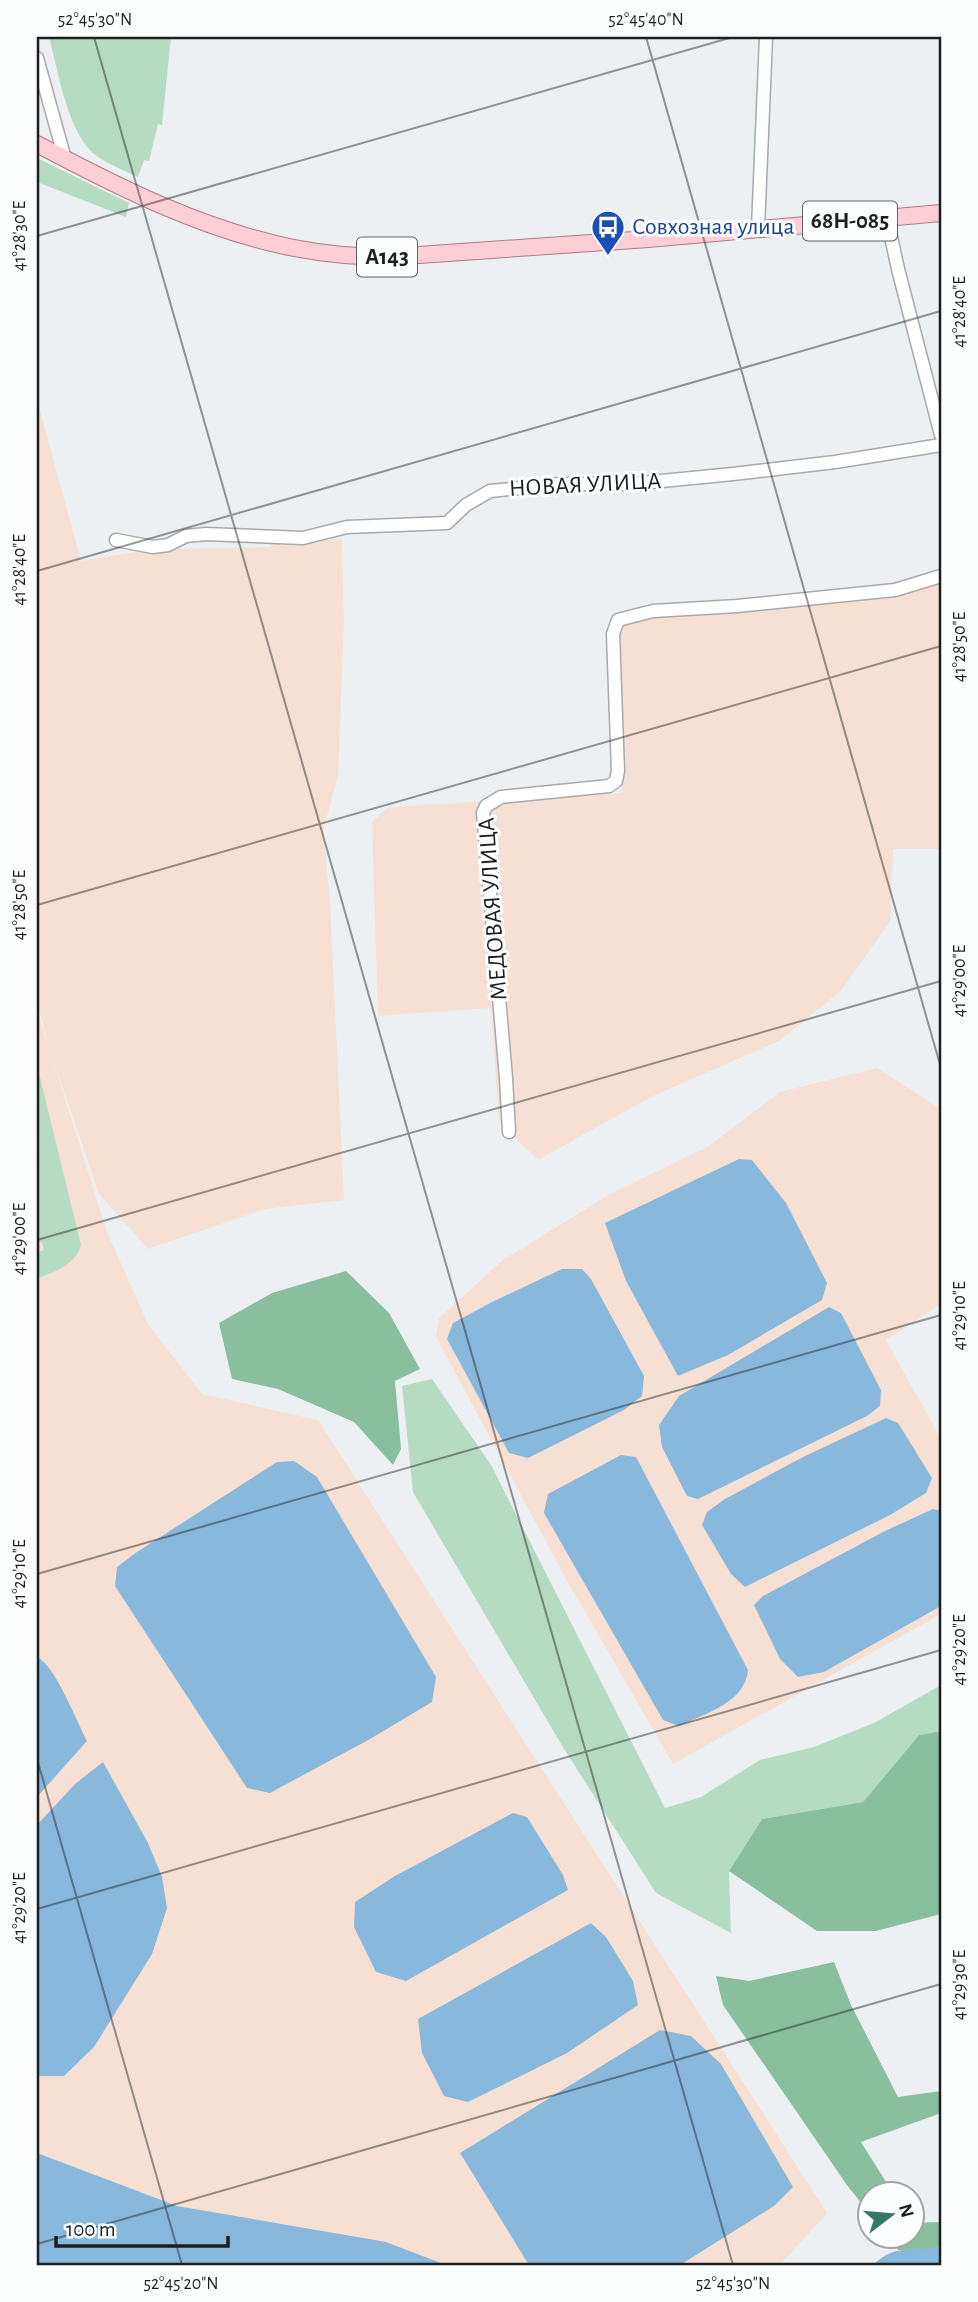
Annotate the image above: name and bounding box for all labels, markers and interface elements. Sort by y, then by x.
text: 52°45'30"N [58,11,132,29]
text: 52°45'40"N [608,11,684,29]
text: 41°28'30"E [11,200,29,271]
road number: 68Н-085 [803,202,897,241]
bus stop icon: Совхозная улица [589,208,627,257]
place label: Совхозная улица [632,215,795,239]
road number: А143 [357,238,417,276]
text: 41°28'40"E [951,276,969,348]
street label: НОВАЯ УЛИЦА [508,469,662,501]
text: 41°28'40"E [11,534,29,606]
text: 41°28'50"E [951,611,969,682]
street label: МЕДОВАЯ УЛИЦА [475,817,511,1001]
text: 41°28'50"E [11,869,29,940]
text: 41°29'00"E [951,944,969,1017]
text: 41°29'00"E [11,1202,29,1275]
text: 41°29'10"E [951,1281,969,1351]
text: 41°29'10"E [11,1539,29,1609]
text: 41°29'20"E [951,1614,969,1686]
text: 41°29'20"E [11,1872,29,1944]
text: 41°29'30"E [951,1949,969,2020]
north arrow [856,2180,926,2250]
text: N [895,2202,917,2220]
scale bar [56,2204,228,2248]
text: 100 m [66,2219,116,2240]
text: 52°45'20"N [143,2275,219,2293]
text: 52°45'30"N [696,2275,770,2293]

